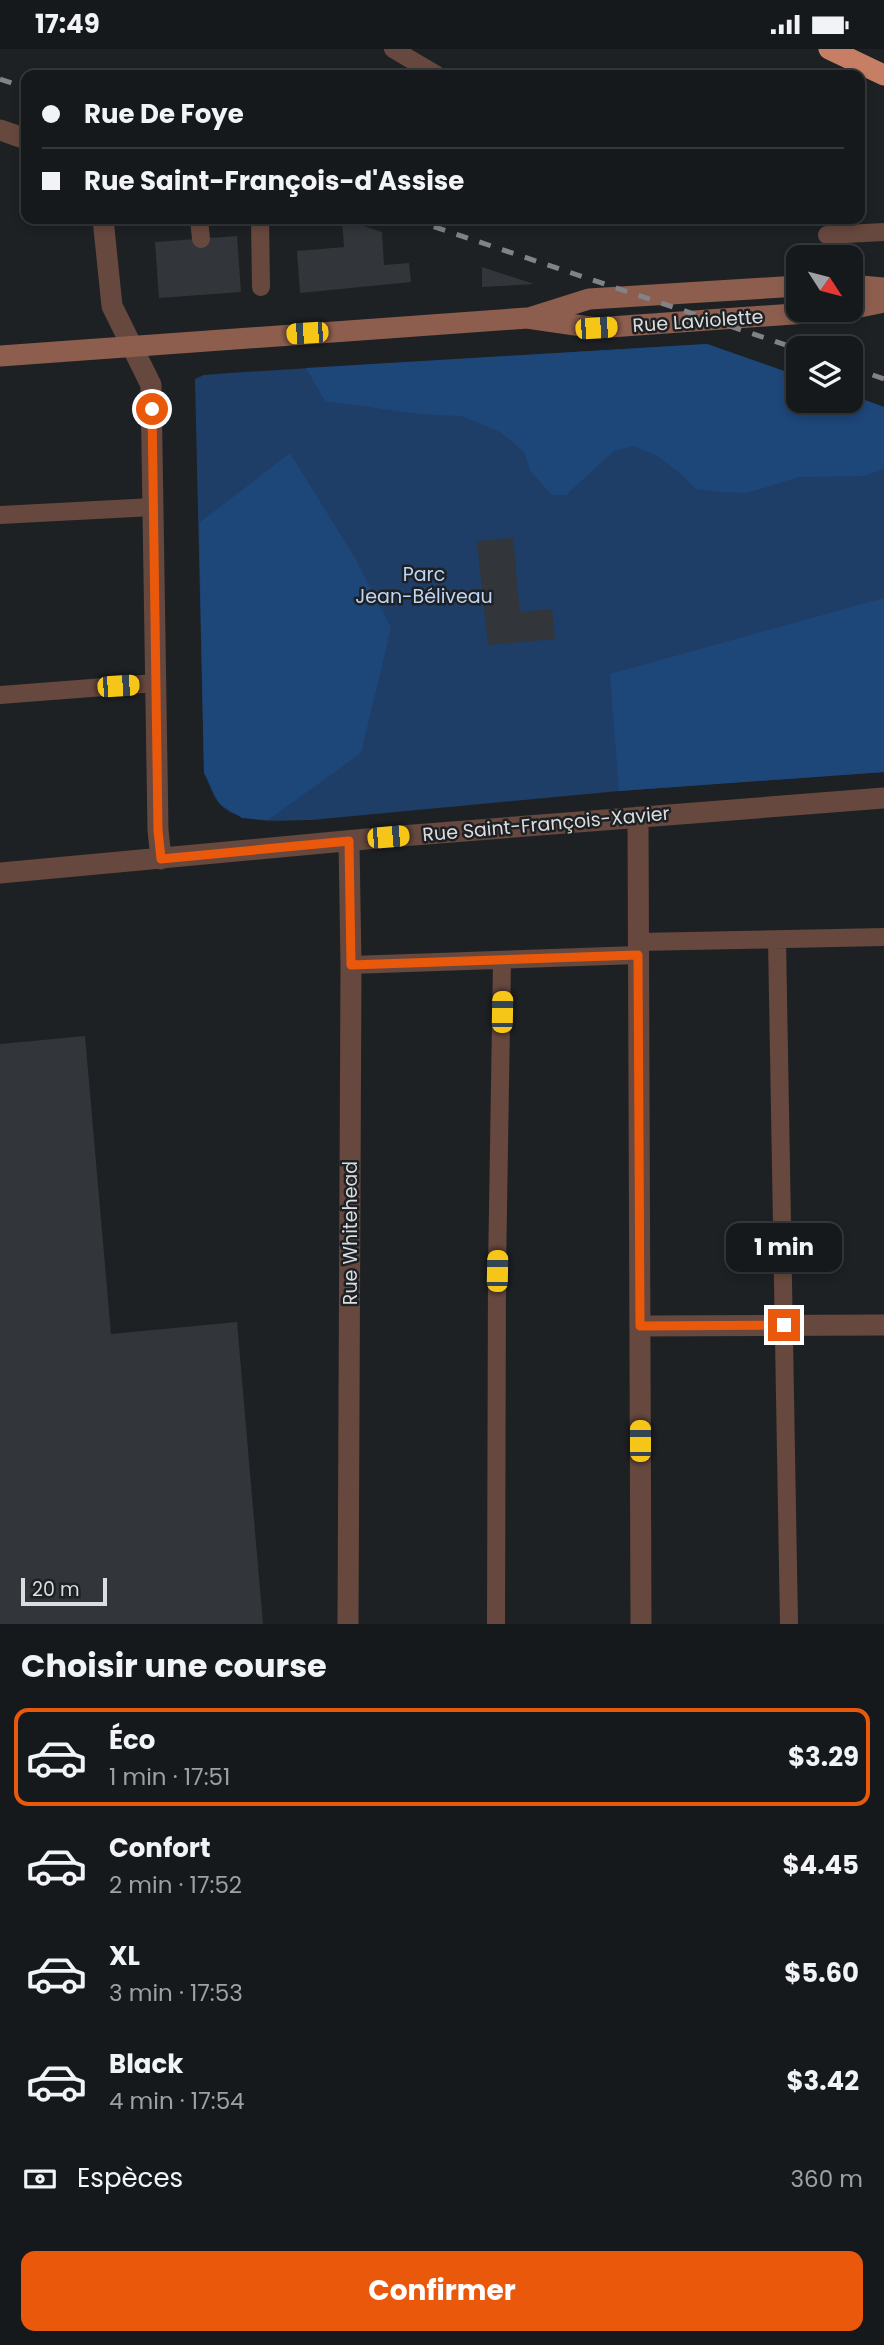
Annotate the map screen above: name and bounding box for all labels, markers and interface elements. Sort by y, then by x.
text: 17:49 [35,6,100,42]
text: Rue De Foye [84,96,244,132]
text: Rue Saint-François-d'Assise [84,163,464,199]
north arrow [786,245,863,322]
map controls [786,245,863,413]
street label: Rue Laviolette [632,303,764,339]
car [575,316,618,340]
car [286,321,329,345]
button: layers [786,336,863,413]
route start [136,393,168,425]
park label: Parc Jean-Béliveau [355,561,493,610]
car [97,674,140,698]
street label: Rue Saint-François-Xavier [421,800,671,848]
car [367,825,410,849]
car [492,991,513,1033]
street label: Rue Whitehead [337,1161,364,1305]
callout: 1 min [726,1223,842,1273]
text: 1 min [754,1231,814,1263]
car [487,1250,508,1292]
route end [768,1309,800,1341]
car [630,1420,651,1462]
scale bar [21,1575,107,1607]
text: 20 m [32,1576,80,1603]
text: Choisir une course [21,1643,327,1688]
text: Éco [109,1722,155,1758]
icon: car [25,1726,88,1789]
text: $3.29 [788,1739,859,1775]
text: 1 min · 17:51 [109,1761,230,1793]
text: Confort [109,1830,211,1866]
icon: car [25,1834,88,1897]
text: $4.45 [782,1847,859,1883]
text: 2 min · 17:52 [109,1869,242,1901]
text: XL [109,1938,140,1974]
icon: car [25,1942,88,2005]
text: $5.60 [784,1955,859,1991]
text: 3 min · 17:53 [109,1977,243,2009]
text: Black [109,2046,183,2082]
icon: car [25,2050,88,2113]
text: $3.42 [786,2063,859,2099]
text: 4 min · 17:54 [109,2085,245,2117]
icon: cash [21,2160,59,2198]
text: Espèces [77,2160,183,2196]
text: 360 m [791,2163,863,2195]
button: Confirmer [21,2251,863,2331]

